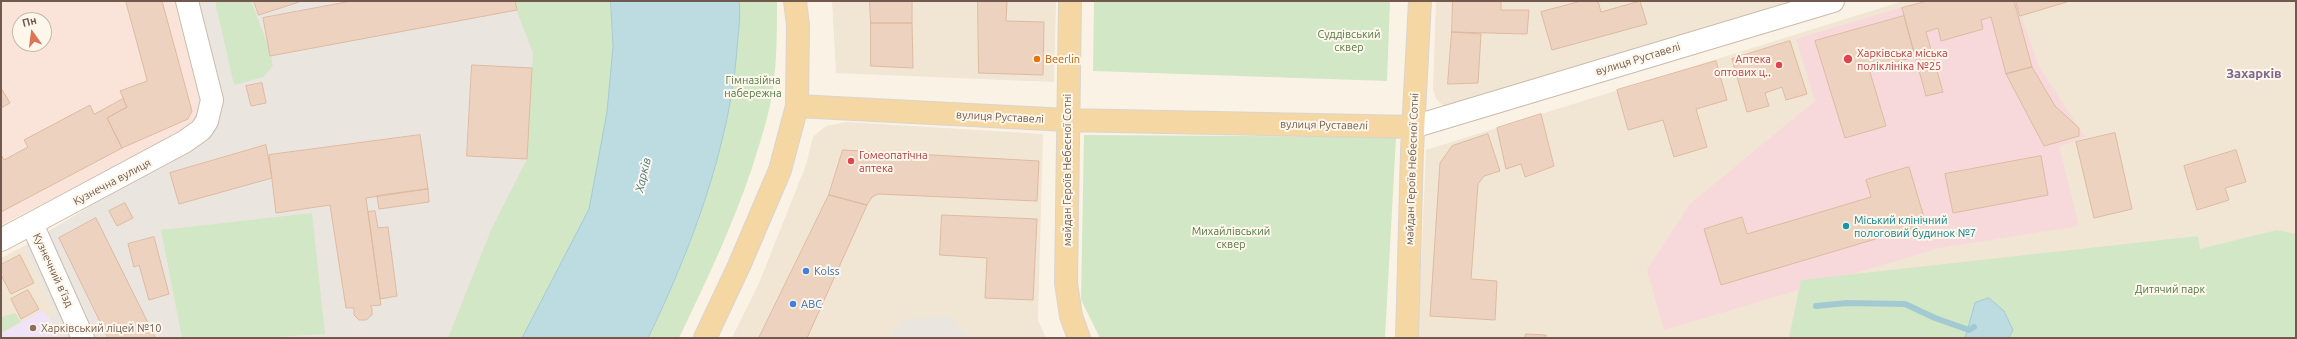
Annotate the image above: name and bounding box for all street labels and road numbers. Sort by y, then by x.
street label: вулиця Руставелі [1594,40,1682,78]
street label: майдан Героїв Небесної Сотні [1403,93,1421,245]
street label: майдан Героїв Небесної Сотні [1060,94,1074,246]
street label: вулиця Руставелі [956,108,1044,126]
street label: вулиця Руставелі [1280,118,1368,132]
street label: Кузнечна вулиця [71,156,153,208]
street label: Кузнечний в’їзд [30,231,76,309]

